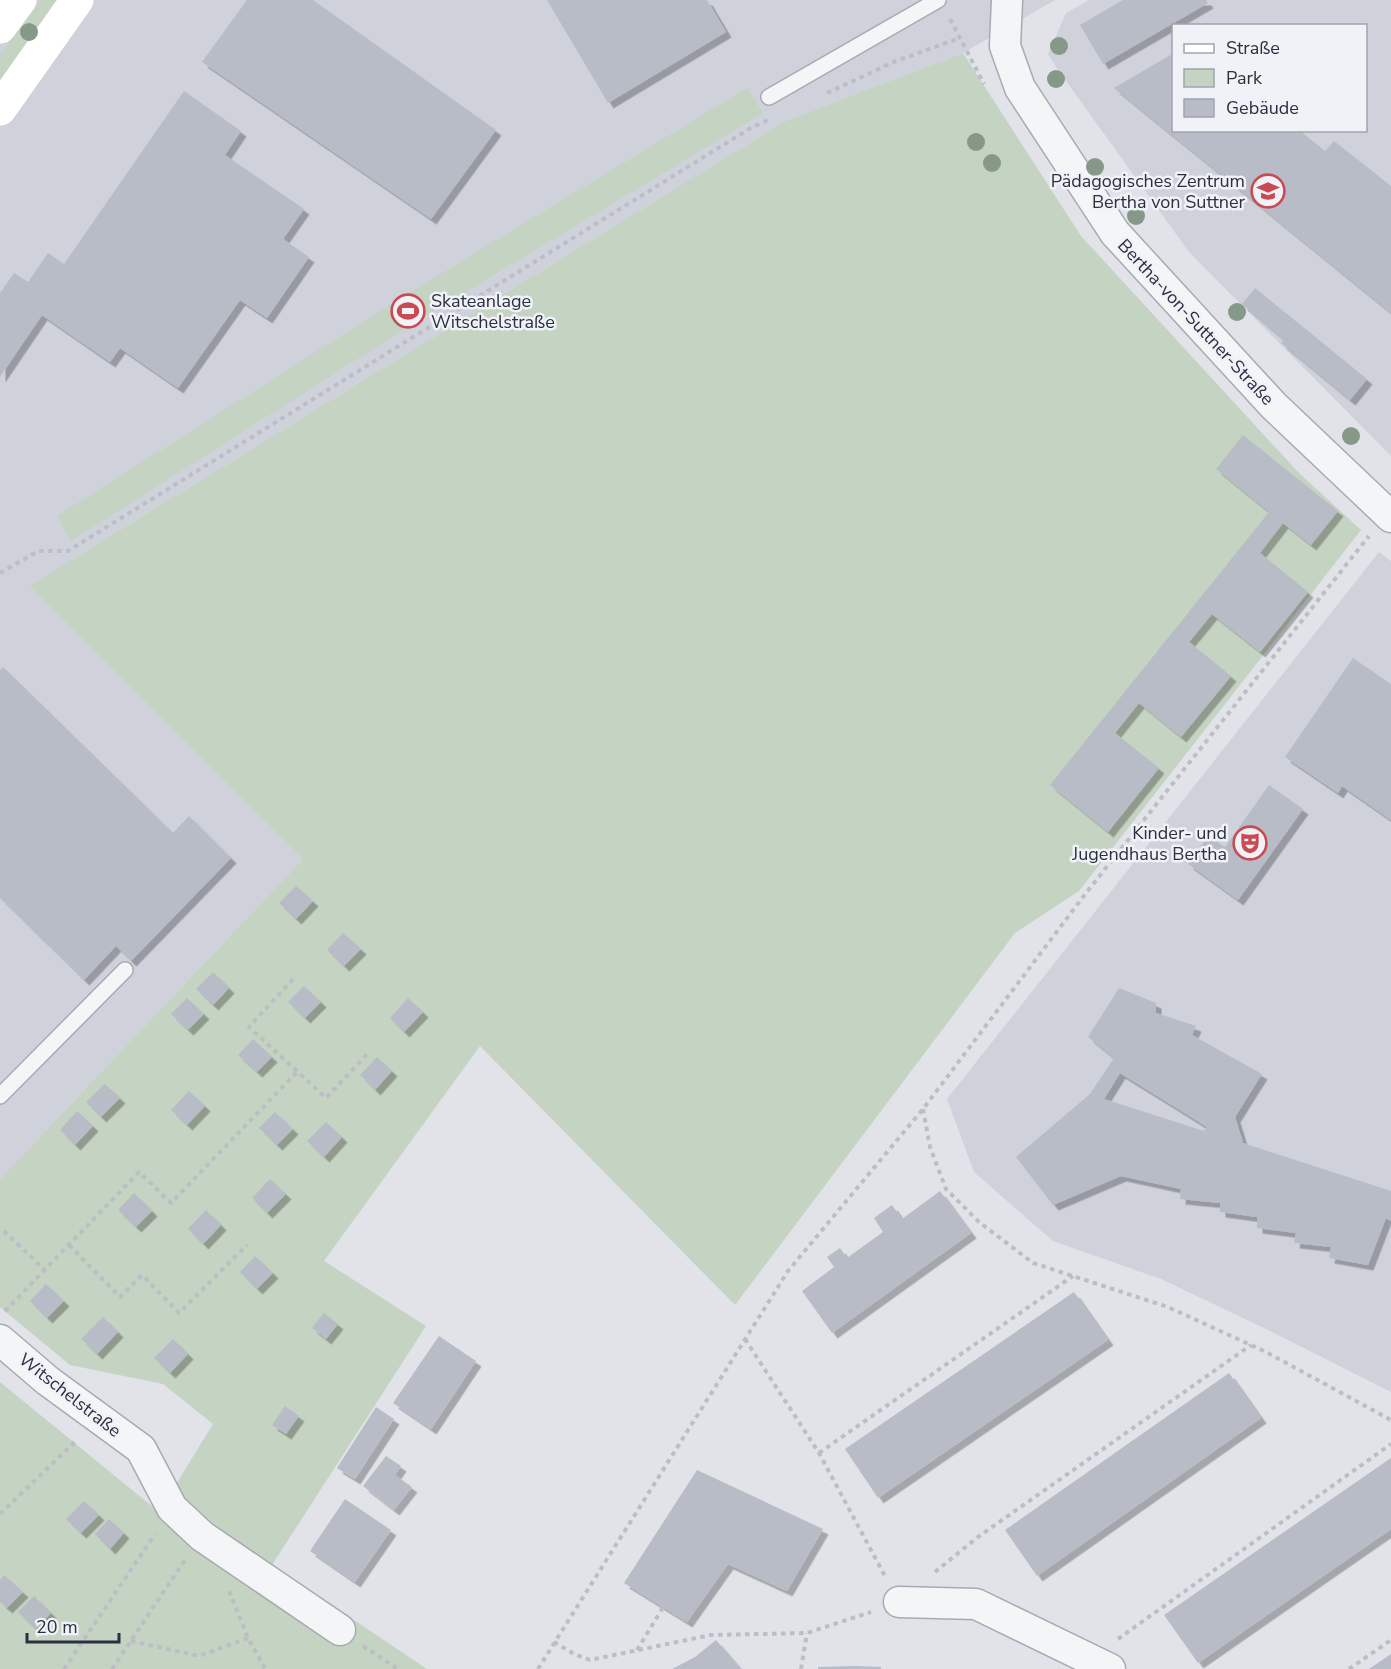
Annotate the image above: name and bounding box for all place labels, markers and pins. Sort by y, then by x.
place label: Pädagogisches Zentrum Bertha von Suttner [1051,169,1246,214]
school or university icon: Pädagogisches Zentrum Bertha von Suttner [1250,173,1286,209]
place label: Skateanlage Witschelstraße [431,289,555,334]
sports icon: Skateanlage Witschelstraße [390,293,426,329]
place label: Kinder- und Jugendhaus Bertha [1071,821,1227,866]
theatre icon: Kinder- und Jugendhaus Bertha [1232,825,1268,861]

